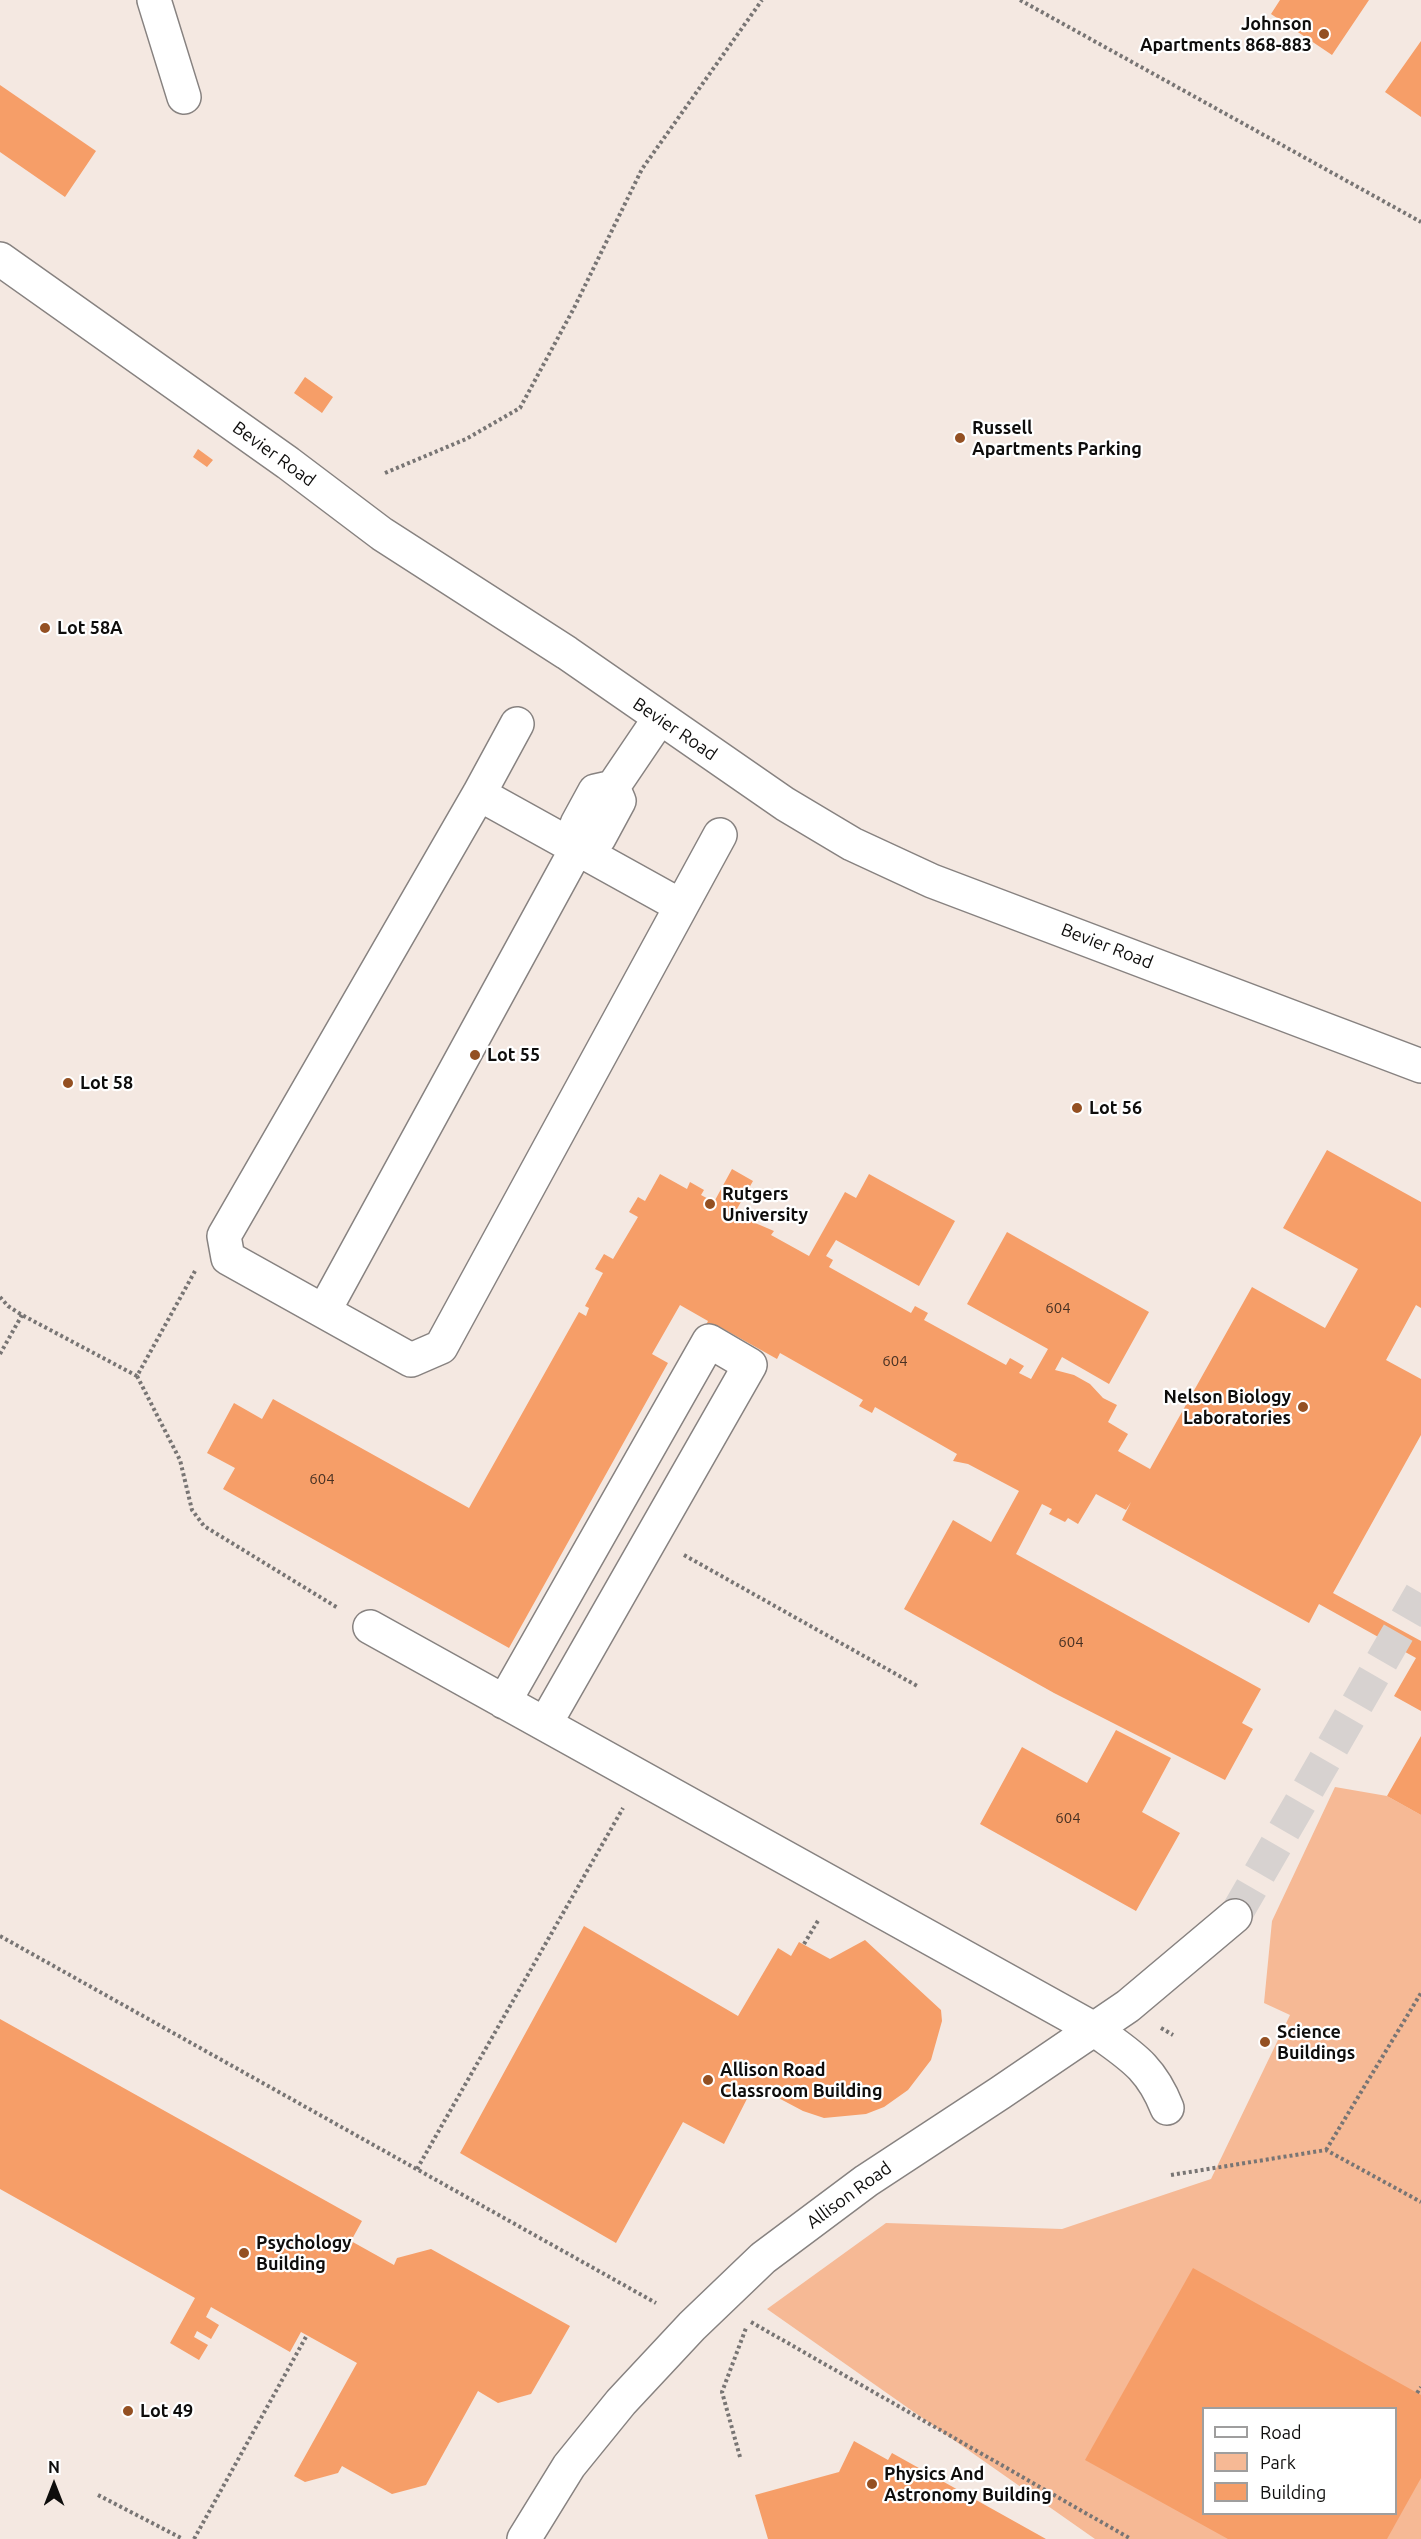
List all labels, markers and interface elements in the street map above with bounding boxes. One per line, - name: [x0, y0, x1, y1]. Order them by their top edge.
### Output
- place label: Johnson Apartments 868-883: [1140, 13, 1312, 56]
- marker: Johnson Apartments 868-883: [1317, 27, 1331, 41]
- street label: Bevier Road: [228, 417, 320, 491]
- place label: Russell Apartments Parking: [972, 417, 1142, 460]
- marker: Russell Apartments Parking: [953, 431, 967, 445]
- place label: Lot 58A: [57, 617, 123, 639]
- marker: Lot 58A: [38, 621, 52, 635]
- street label: Bevier Road: [629, 693, 721, 765]
- street label: Bevier Road: [1058, 919, 1156, 973]
- place label: Lot 55: [487, 1044, 540, 1066]
- marker: Lot 55: [468, 1048, 482, 1062]
- place label: Lot 58: [80, 1072, 133, 1094]
- marker: Lot 58: [61, 1076, 75, 1090]
- place label: Lot 56: [1089, 1097, 1142, 1119]
- marker: Lot 56: [1070, 1101, 1084, 1115]
- place label: Rutgers University: [722, 1183, 808, 1226]
- marker: Rutgers University: [703, 1197, 717, 1211]
- house number: 604: [1045, 1299, 1071, 1317]
- house number: 604: [882, 1352, 908, 1370]
- place label: Nelson Biology Laboratories: [1164, 1386, 1291, 1428]
- marker: Nelson Biology Laboratories: [1296, 1400, 1310, 1414]
- house number: 604: [309, 1470, 335, 1488]
- house number: 604: [1058, 1633, 1084, 1651]
- house number: 604: [1055, 1809, 1081, 1827]
- place label: Science Buildings: [1277, 2021, 1355, 2064]
- marker: Science Buildings: [1258, 2035, 1272, 2049]
- place label: Allison Road Classroom Building: [720, 2059, 882, 2102]
- marker: Allison Road Classroom Building: [701, 2073, 715, 2087]
- street label: Allison Road: [802, 2157, 896, 2233]
- place label: Psychology Building: [256, 2232, 352, 2274]
- marker: Psychology Building: [237, 2246, 251, 2260]
- place label: Lot 49: [140, 2400, 193, 2422]
- marker: Lot 49: [121, 2404, 135, 2418]
- legend: [1202, 2407, 1397, 2515]
- text: Road: [1260, 2422, 1302, 2442]
- text: Park: [1260, 2452, 1296, 2472]
- north arrow: [24, 2455, 84, 2515]
- text: N: [48, 2458, 60, 2476]
- place label: Physics And Astronomy Building: [884, 2463, 1052, 2506]
- marker: Physics And Astronomy Building: [865, 2477, 879, 2491]
- text: Building: [1260, 2482, 1326, 2502]

